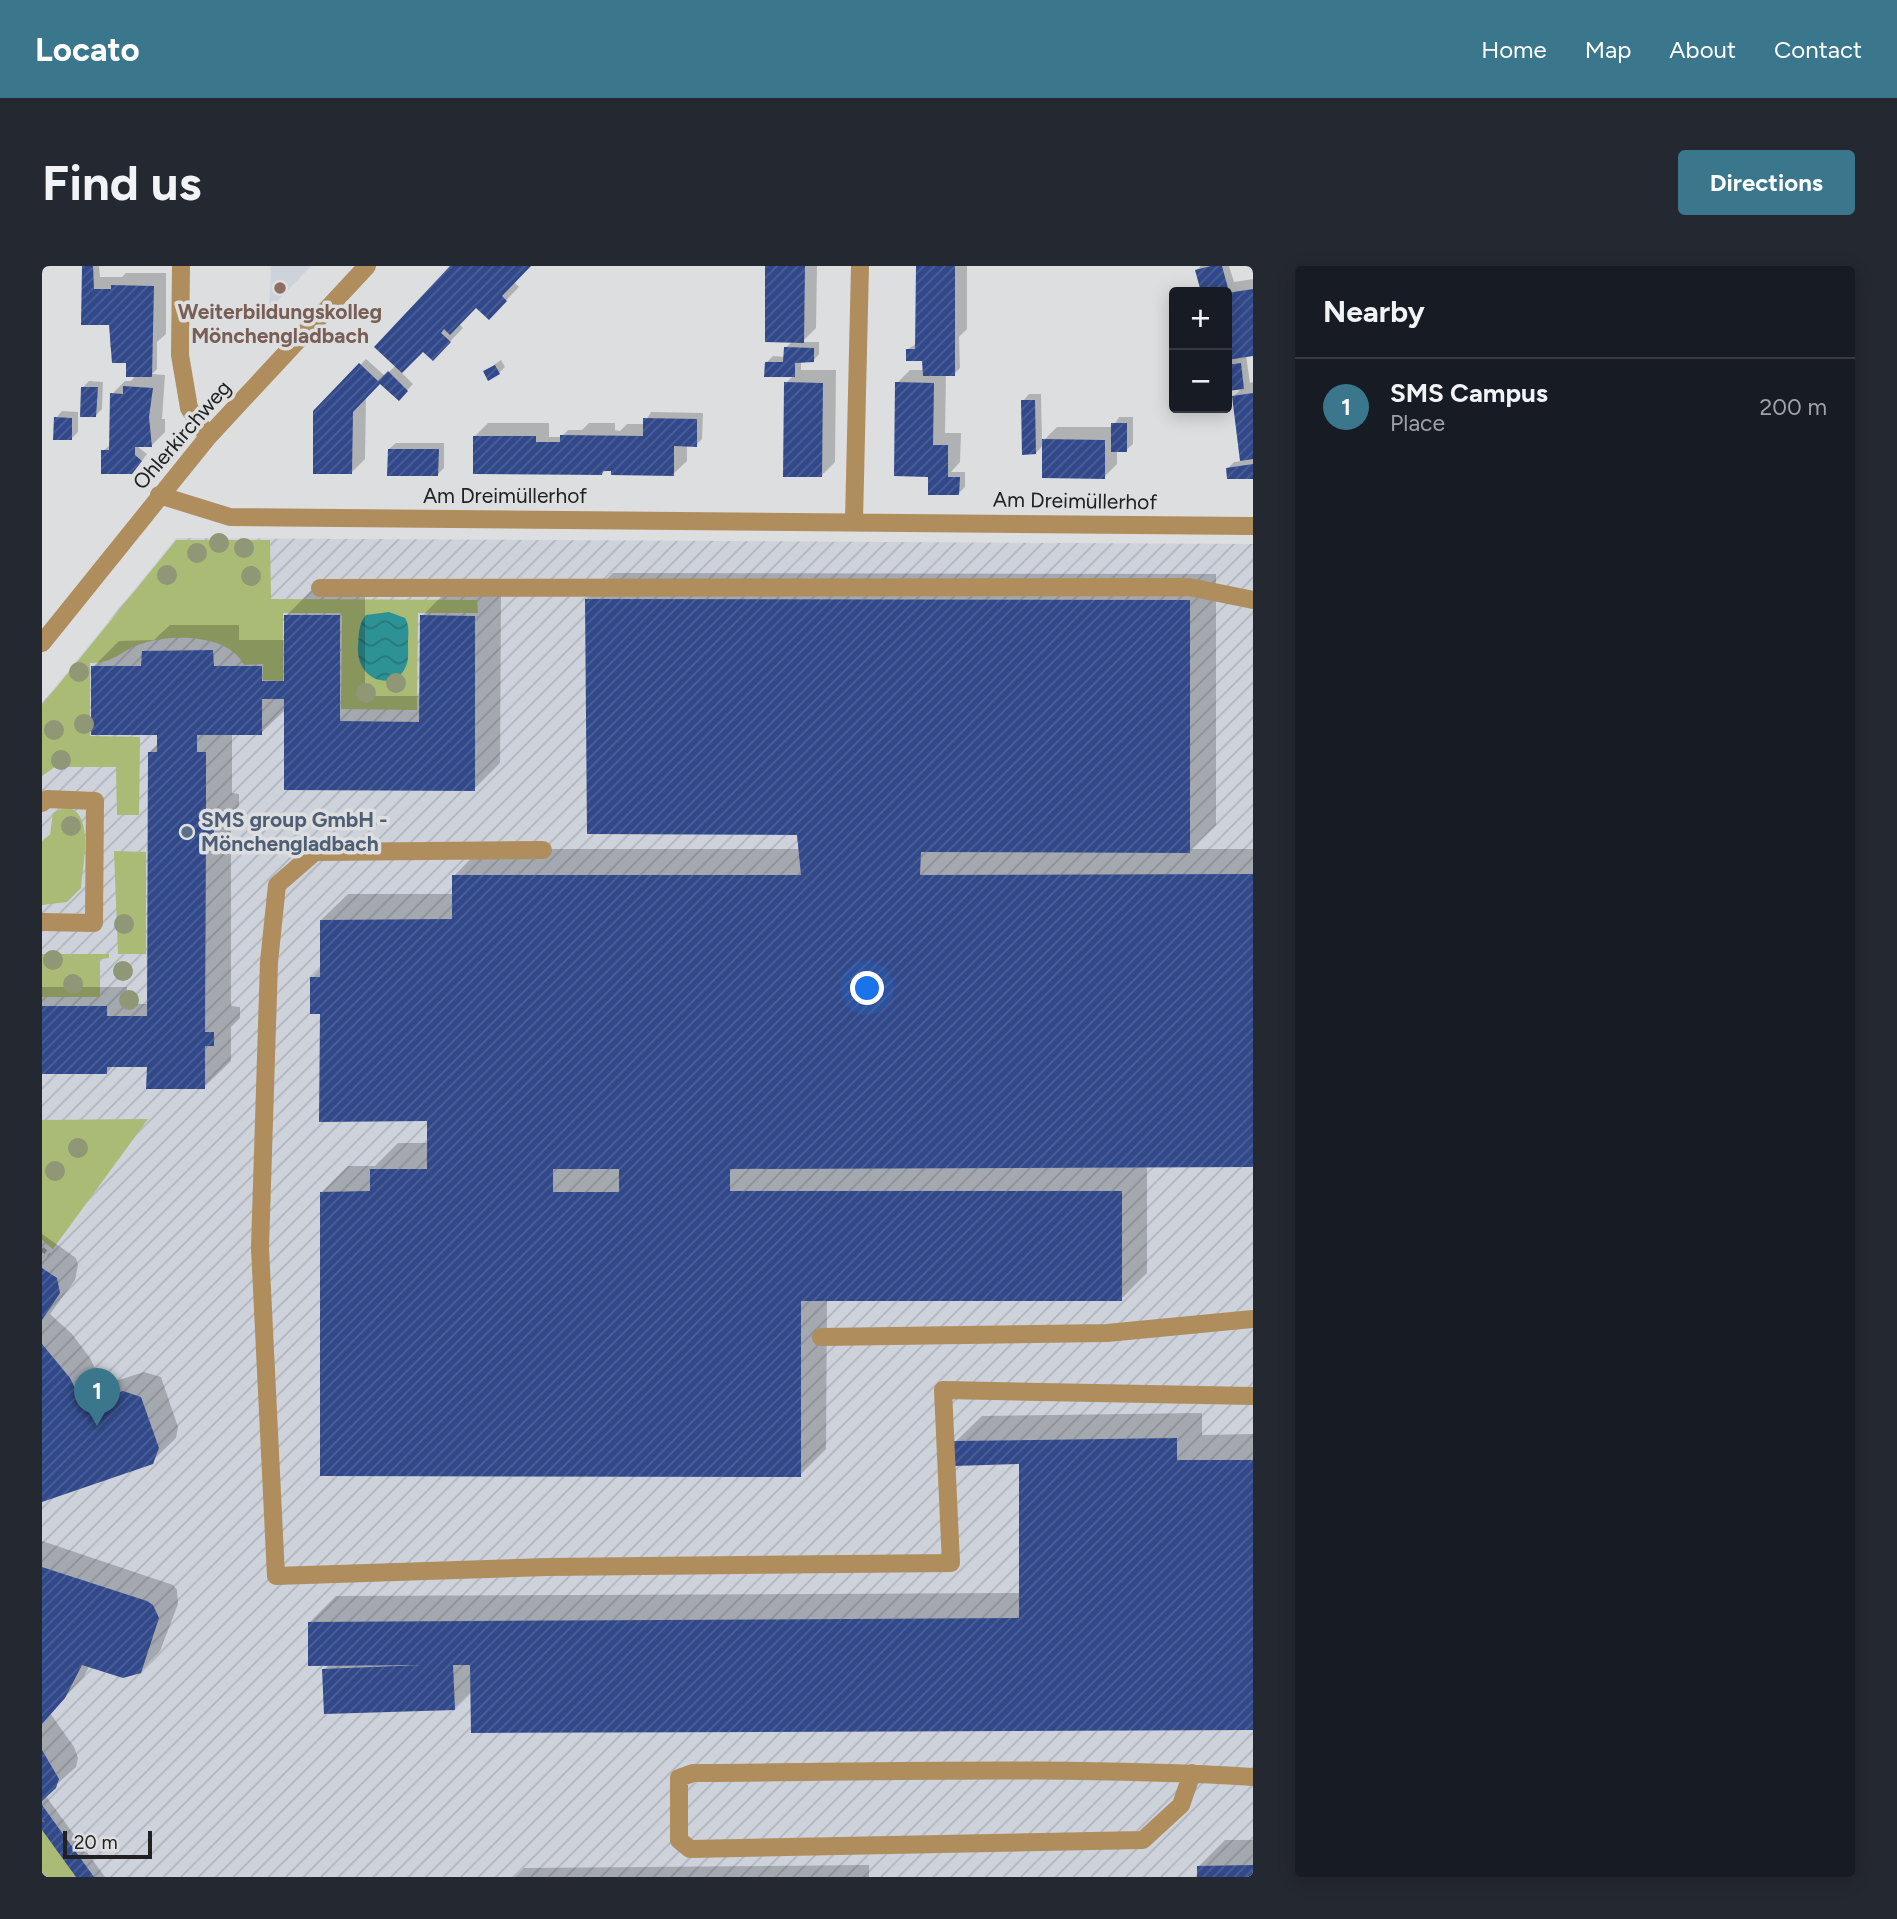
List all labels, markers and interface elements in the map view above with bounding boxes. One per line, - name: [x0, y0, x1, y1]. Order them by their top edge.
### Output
- text: Locato: [35, 30, 140, 69]
- text: Home: [1481, 35, 1547, 64]
- text: Map: [1585, 35, 1631, 64]
- text: About: [1669, 35, 1736, 64]
- text: Contact: [1774, 35, 1862, 64]
- button: Directions: [1678, 150, 1855, 215]
- text: Find us: [42, 153, 201, 212]
- marker: Weiterbildungskolleg Mönchengladbach: [272, 280, 288, 296]
- map controls: [1169, 287, 1232, 413]
- button: +: [1169, 287, 1232, 350]
- text: Nearby: [1323, 293, 1425, 330]
- place label: Weiterbildungskolleg Mönchengladbach: [178, 299, 382, 348]
- button: −: [1169, 350, 1232, 413]
- street label: Ohlerkirchweg: [127, 375, 236, 494]
- text: SMS Campus: [1390, 377, 1548, 409]
- text: 1: [1341, 393, 1351, 421]
- text: 200 m: [1759, 393, 1827, 421]
- text: Place: [1390, 409, 1445, 437]
- street label: Am Dreimüllerhof: [423, 483, 587, 508]
- street label: Am Dreimüllerhof: [993, 487, 1158, 514]
- place label: SMS group GmbH - Mönchengladbach: [201, 807, 388, 856]
- marker: SMS group GmbH - Mönchengladbach: [179, 824, 195, 840]
- your location: [850, 971, 884, 1005]
- pin: 1: [74, 1368, 120, 1426]
- scale bar: [63, 1828, 152, 1860]
- text: 20 m: [74, 1831, 118, 1854]

